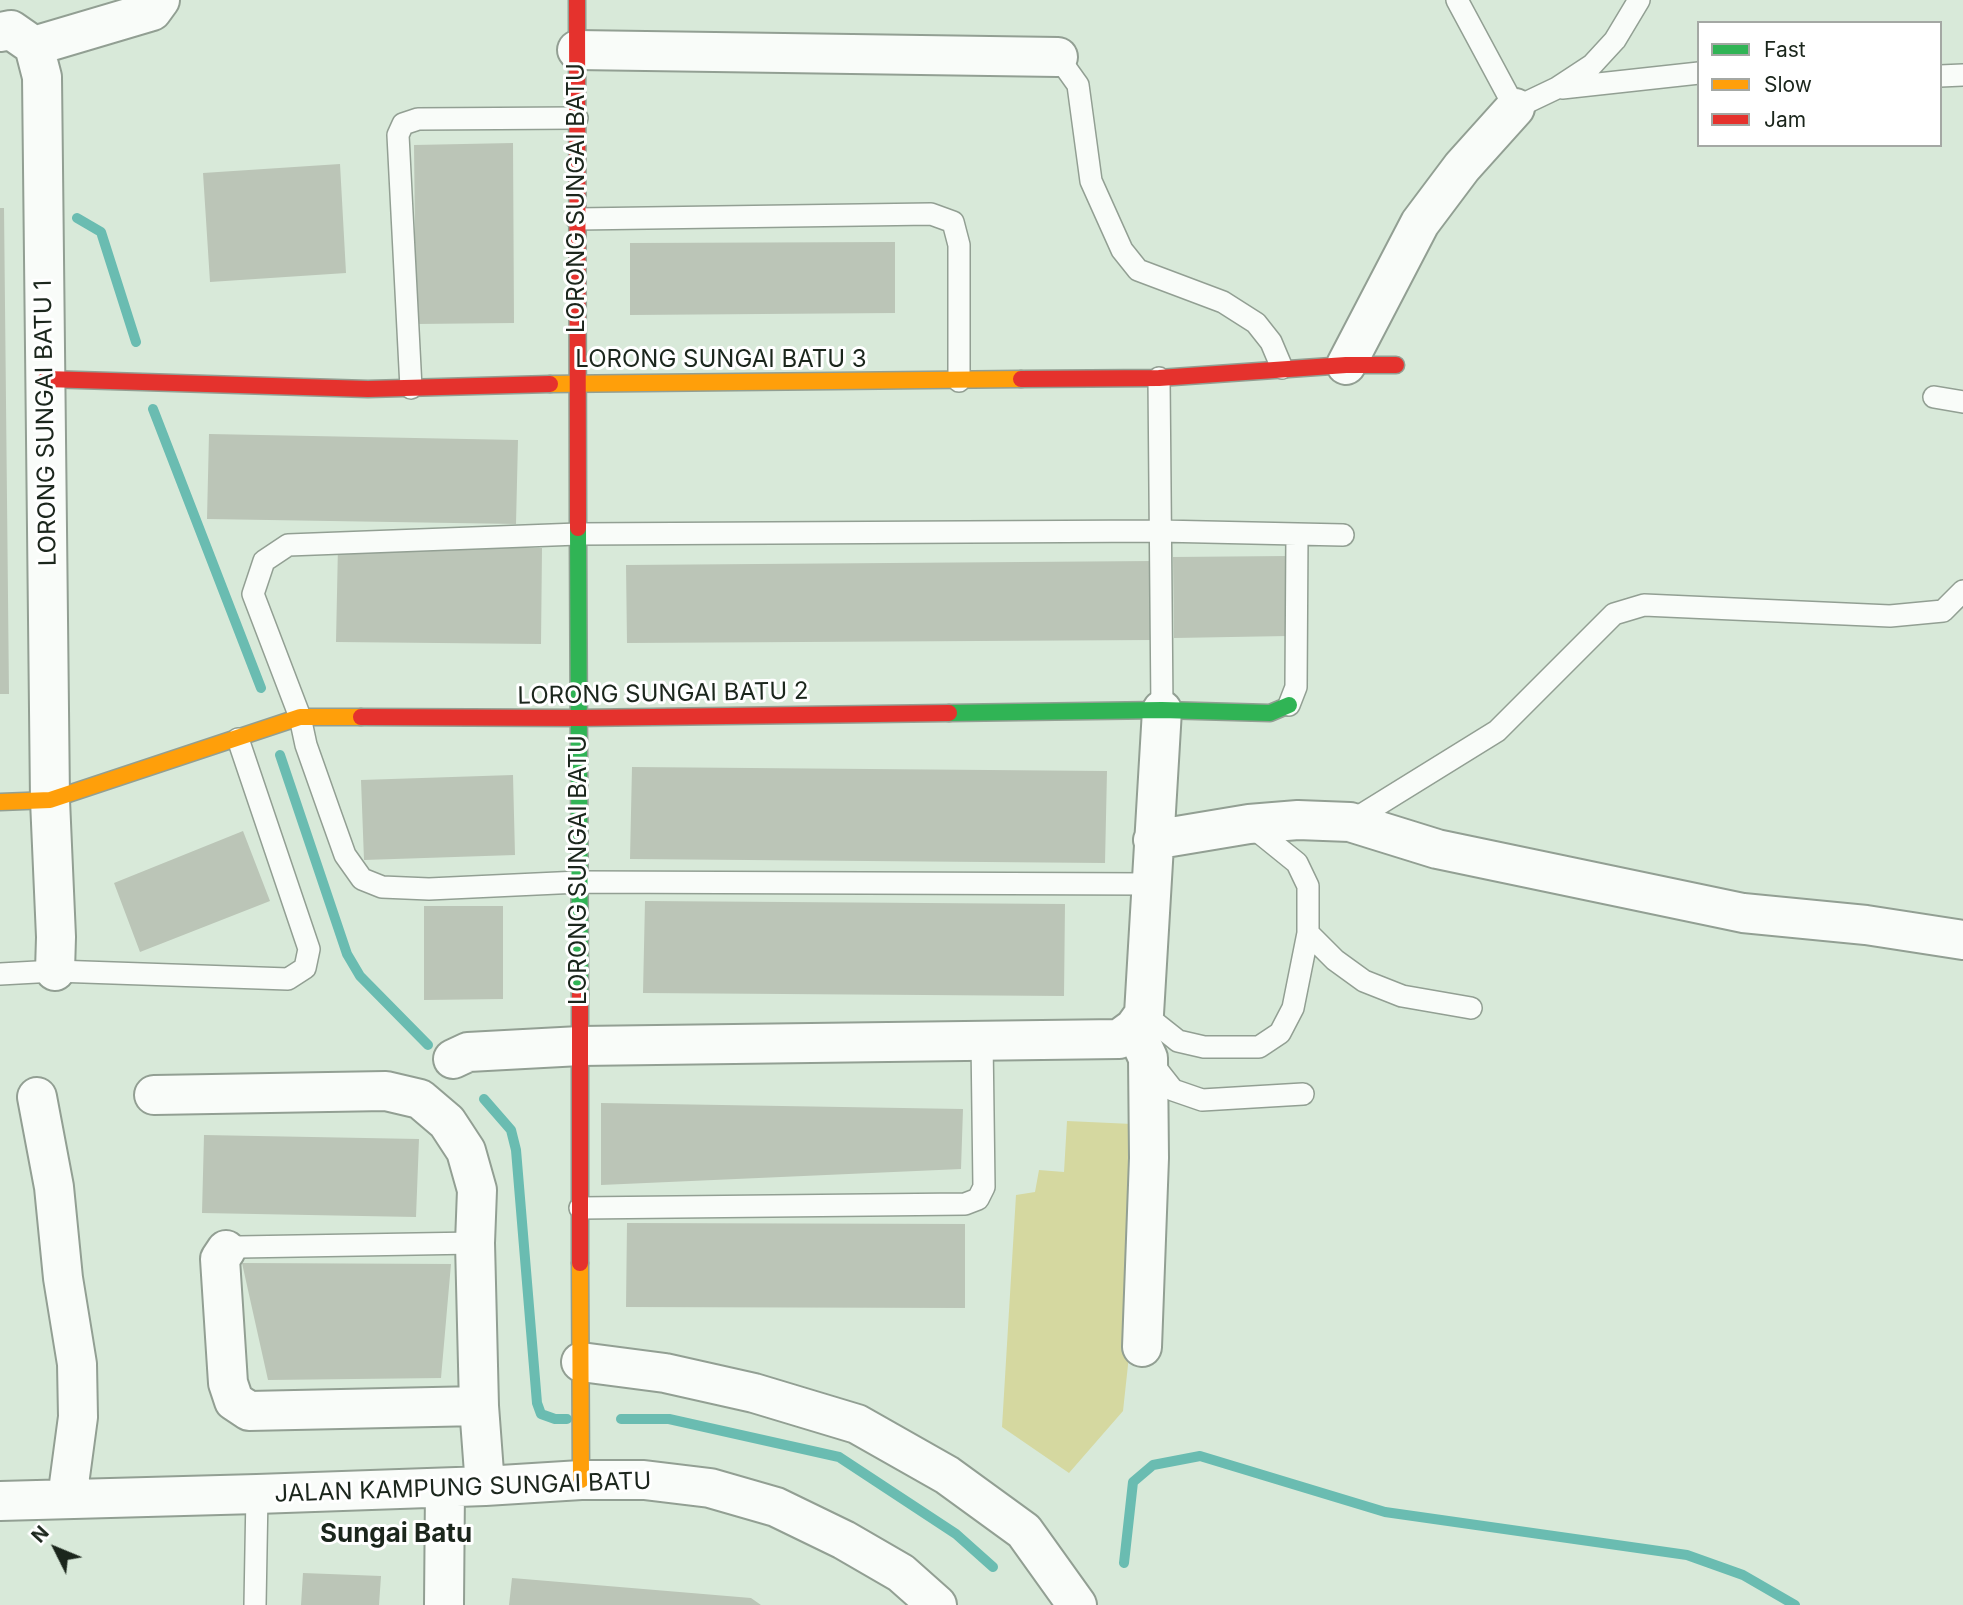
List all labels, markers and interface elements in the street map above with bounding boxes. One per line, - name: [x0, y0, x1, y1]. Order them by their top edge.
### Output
- legend: [1697, 21, 1942, 147]
- text: Fast: [1764, 37, 1806, 62]
- street label: LORONG SUNGAI BATU: [563, 63, 591, 333]
- text: Slow: [1764, 72, 1812, 97]
- text: Jam: [1764, 107, 1806, 132]
- street label: LORONG SUNGAI BATU 1: [29, 280, 63, 566]
- street label: LORONG SUNGAI BATU 3: [575, 346, 867, 374]
- street label: LORONG SUNGAI BATU 2: [517, 677, 809, 711]
- street label: LORONG SUNGAI BATU: [565, 735, 593, 1005]
- street label: JALAN KAMPUNG SUNGAI BATU: [274, 1467, 652, 1509]
- north arrow: [21, 1514, 91, 1584]
- district label: Sungai Batu: [320, 1518, 472, 1550]
- text: N: [27, 1521, 54, 1547]

